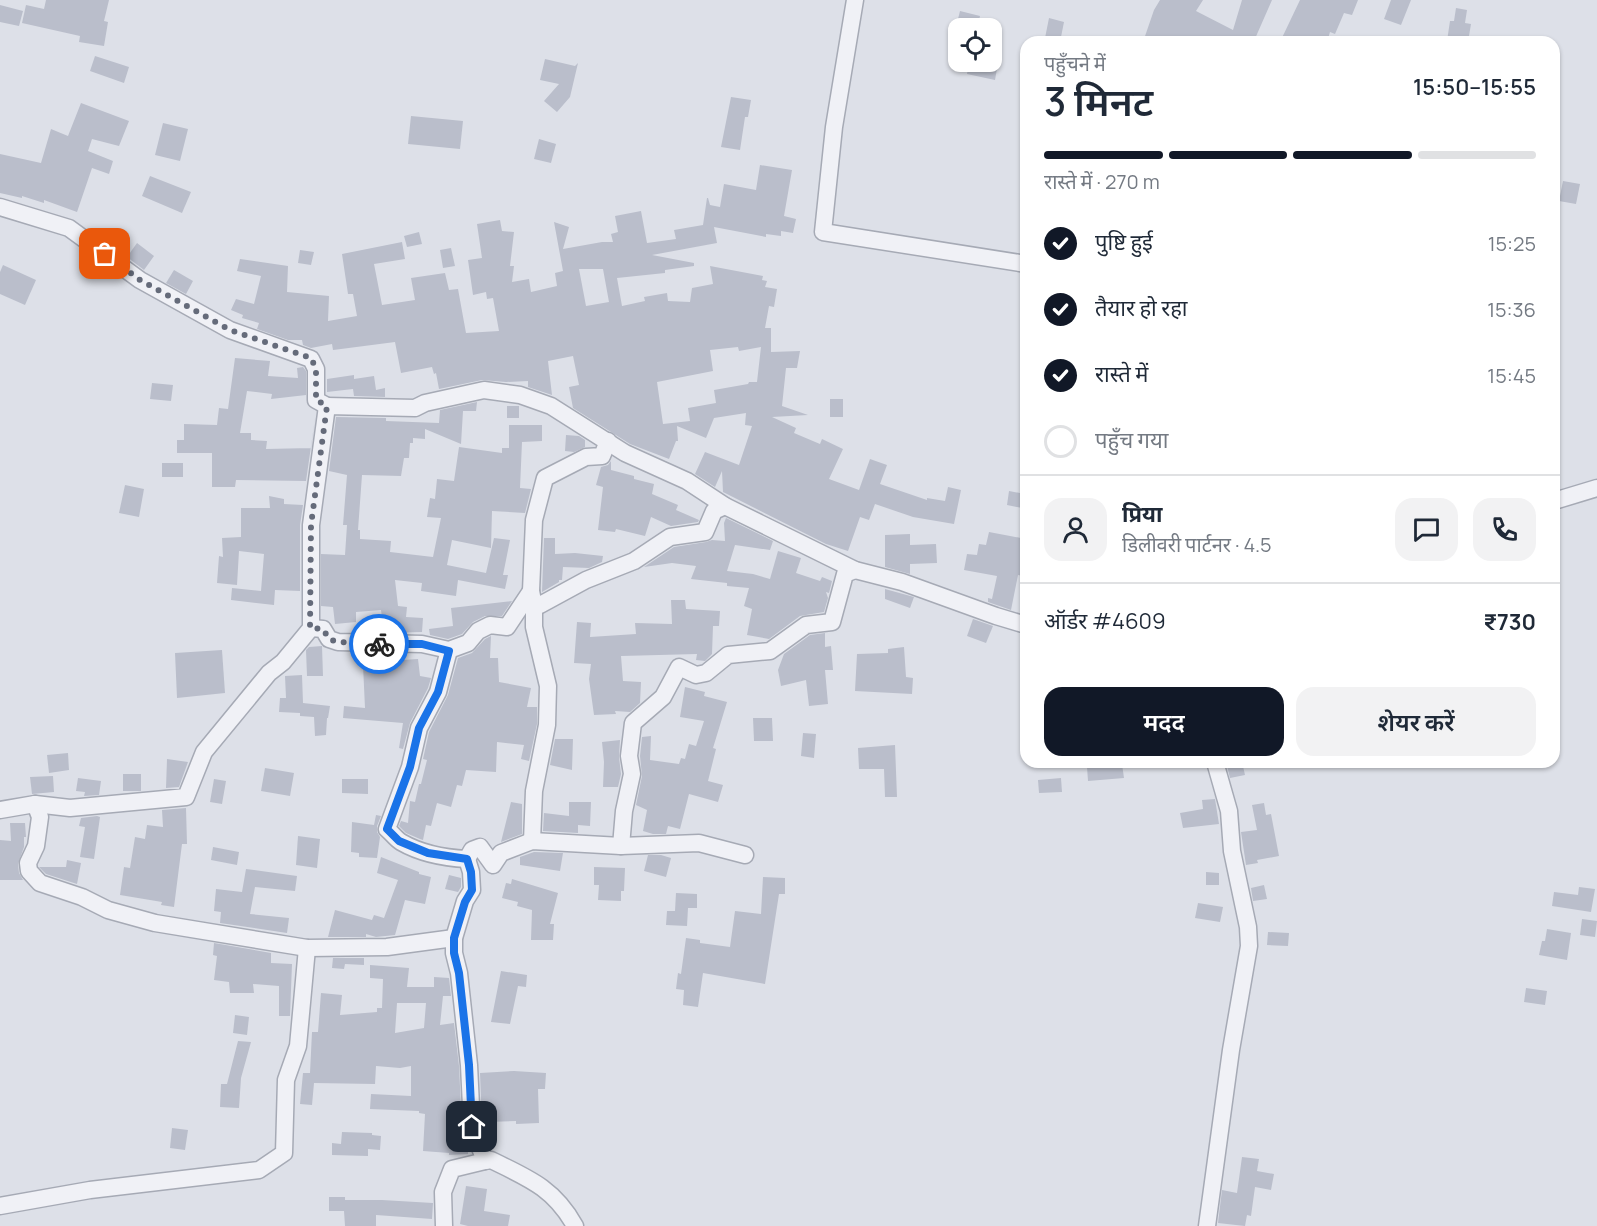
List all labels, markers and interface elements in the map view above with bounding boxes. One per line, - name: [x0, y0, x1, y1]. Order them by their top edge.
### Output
- map controls: [948, 18, 1002, 72]
- button: locate: [948, 18, 1002, 72]
- text: पहुँचने में: [1044, 50, 1106, 77]
- text: 15:50–15:55: [1413, 72, 1536, 102]
- text: 3 मिनट: [1044, 74, 1153, 128]
- text: रास्ते में · 270 m: [1044, 168, 1160, 195]
- icon: check: [1044, 227, 1077, 260]
- text: पुष्टि हुई: [1095, 227, 1153, 257]
- pin: [79, 228, 130, 279]
- text: 15:25: [1488, 230, 1536, 257]
- icon: bag: [88, 237, 121, 270]
- icon: check: [1044, 293, 1077, 326]
- text: तैयार हो रहा: [1095, 293, 1188, 323]
- text: 15:36: [1487, 296, 1536, 323]
- icon: check: [1044, 359, 1077, 392]
- text: रास्ते में: [1095, 359, 1148, 389]
- text: 15:45: [1487, 362, 1536, 389]
- text: पहुँच गया: [1095, 425, 1168, 455]
- button: person: [1044, 498, 1107, 561]
- button: chat: [1395, 498, 1458, 561]
- button: phone: [1473, 498, 1536, 561]
- text: प्रिया: [1122, 499, 1162, 529]
- text: डिलीवरी पार्टनर · 4.5: [1122, 531, 1272, 558]
- text: ऑर्डर #4609: [1044, 606, 1166, 636]
- text: ₹730: [1483, 607, 1536, 637]
- courier: [349, 614, 409, 674]
- icon: bike: [363, 628, 396, 661]
- button: मदद: [1044, 687, 1284, 756]
- button: शेयर करें: [1296, 687, 1536, 756]
- pin: [446, 1101, 497, 1152]
- icon: home: [455, 1110, 488, 1143]

